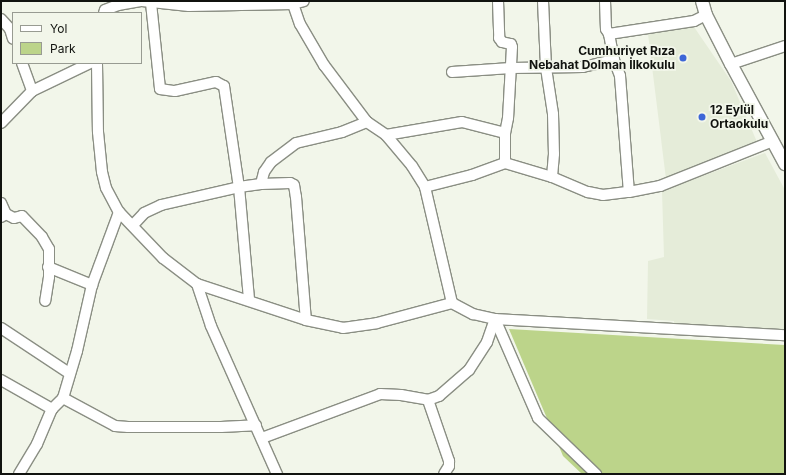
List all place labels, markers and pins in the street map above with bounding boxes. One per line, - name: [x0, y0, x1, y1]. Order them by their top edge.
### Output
- place label: Cumhuriyet Rıza Nebahat Dolman İlkokulu: [529, 44, 675, 72]
- marker: Cumhuriyet Rıza Nebahat Dolman İlkokulu: [678, 53, 688, 63]
- place label: 12 Eylül Ortaokulu: [710, 103, 768, 131]
- marker: 12 Eylül Ortaokulu: [697, 112, 707, 122]

